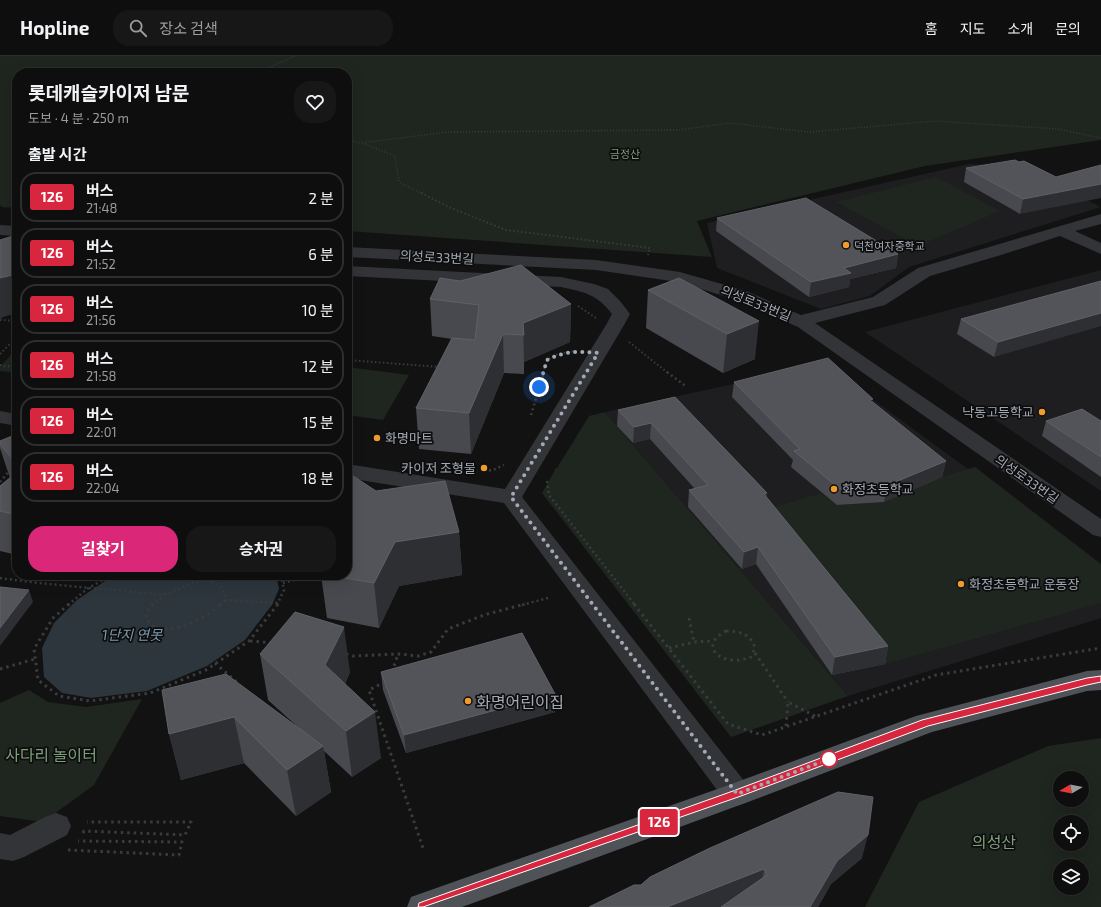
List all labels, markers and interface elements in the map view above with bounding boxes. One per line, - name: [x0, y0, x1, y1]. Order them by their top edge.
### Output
- search box: [113, 10, 393, 46]
- text: Hopline: [20, 16, 89, 39]
- icon: search: [127, 17, 149, 39]
- text: 장소 검색: [159, 19, 218, 37]
- text: 홈: [925, 20, 938, 37]
- text: 지도: [960, 20, 985, 37]
- text: 소개: [1007, 20, 1033, 37]
- text: 문의: [1055, 20, 1081, 37]
- text: 롯데캐슬카이저 남문: [28, 81, 189, 104]
- button: heart: [294, 81, 336, 123]
- text: 도보 · 4 분 · 250 m: [28, 110, 129, 126]
- text: 출발 시간: [28, 145, 86, 163]
- park label: 금정산: [610, 147, 640, 160]
- text: 버스: [86, 181, 114, 199]
- text: 126: [41, 188, 63, 205]
- text: 2 분: [308, 189, 334, 207]
- text: 21:48: [86, 200, 117, 216]
- text: 버스: [86, 237, 114, 255]
- place label: 덕천여자중학교: [854, 239, 925, 252]
- marker: 덕천여자중학교: [841, 240, 851, 250]
- text: 126: [41, 244, 63, 261]
- text: 6 분: [308, 245, 334, 263]
- street label: 의성로33번길: [399, 247, 475, 267]
- text: 21:52: [86, 256, 116, 272]
- street label: 의성로33번길: [719, 282, 793, 324]
- text: 버스: [86, 293, 114, 311]
- text: 126: [41, 300, 63, 317]
- text: 10 분: [302, 301, 334, 319]
- text: 21:56: [86, 312, 116, 328]
- text: 버스: [86, 349, 114, 367]
- text: 126: [41, 356, 63, 373]
- text: 12 분: [302, 357, 334, 375]
- text: 21:58: [86, 368, 116, 384]
- your location: [529, 377, 549, 397]
- place label: 낙동고등학교: [962, 404, 1034, 420]
- text: 버스: [86, 405, 114, 423]
- marker: 낙동고등학교: [1037, 407, 1047, 417]
- text: 126: [41, 412, 63, 429]
- text: 15 분: [303, 413, 334, 431]
- text: 22:01: [86, 424, 117, 440]
- place label: 화명마트: [385, 430, 433, 446]
- marker: 화명마트: [372, 433, 382, 443]
- street label: 의성로33번길: [992, 451, 1062, 507]
- place label: 카이저 조형물: [401, 460, 476, 476]
- text: 버스: [86, 461, 114, 479]
- marker: 카이저 조형물: [479, 463, 489, 473]
- text: 126: [41, 468, 63, 485]
- text: 18 분: [302, 469, 334, 487]
- text: 22:04: [86, 480, 120, 496]
- place label: 화정초등학교: [842, 481, 914, 497]
- marker: 화정초등학교: [829, 484, 839, 494]
- button: 길찾기: [28, 526, 178, 572]
- button: 승차권: [186, 526, 336, 572]
- place label: 화정초등학교 운동장: [969, 576, 1080, 592]
- marker: 화정초등학교 운동장: [956, 579, 966, 589]
- water label: 1단지 연못: [102, 626, 163, 643]
- place label: 화명어린이집: [476, 692, 564, 711]
- marker: 화명어린이집: [463, 696, 473, 706]
- park label: 사다리 놀이터: [5, 745, 97, 764]
- unlabelled marker: [820, 750, 838, 768]
- north arrow: [1053, 771, 1089, 807]
- map controls: [1053, 771, 1089, 895]
- line badge: 126: [636, 809, 682, 835]
- text: 126: [648, 813, 670, 830]
- button: locate: [1053, 815, 1089, 851]
- park label: 의성산: [972, 832, 1016, 851]
- button: layers: [1053, 859, 1089, 895]

